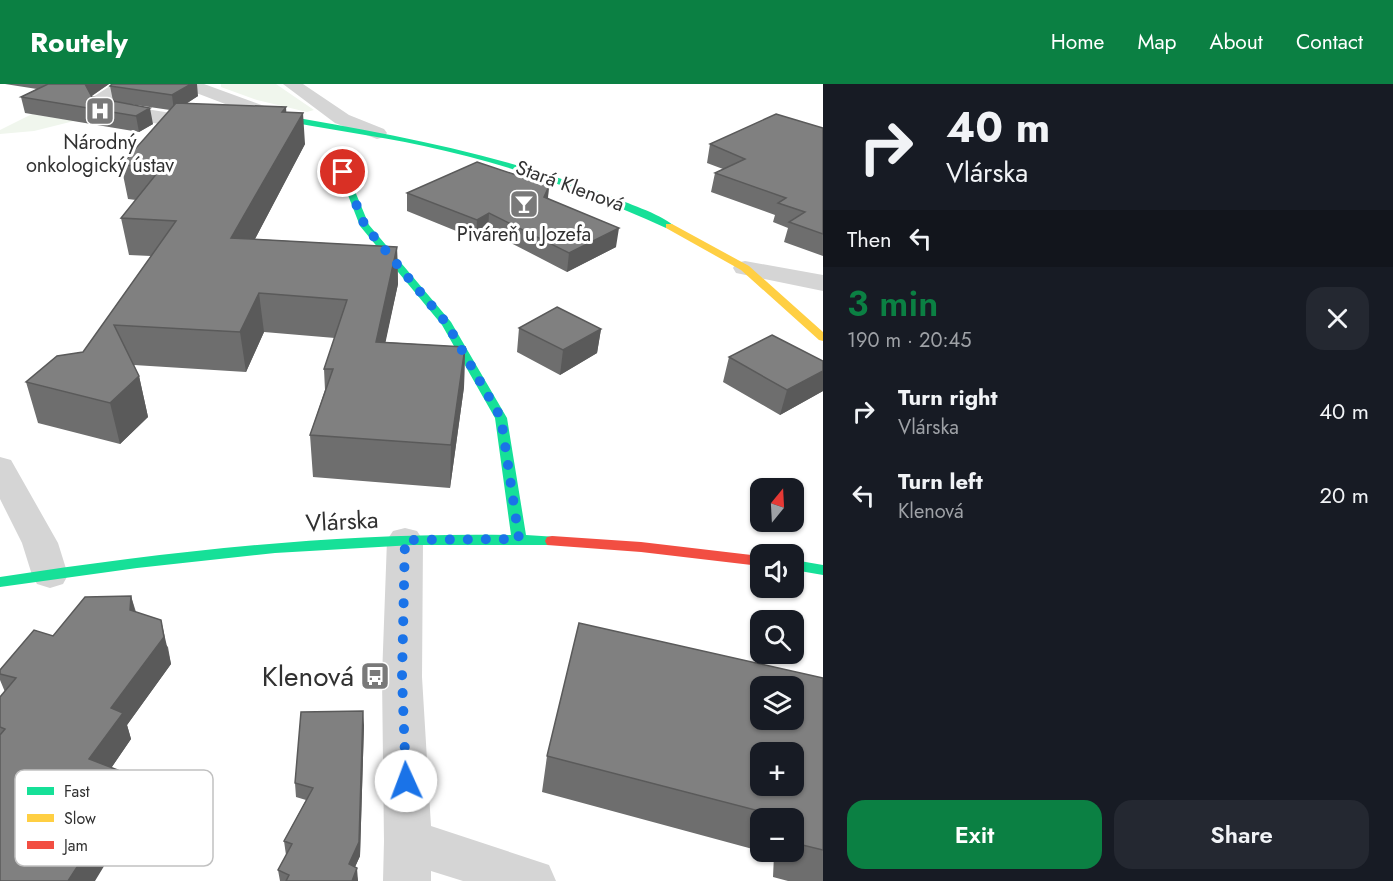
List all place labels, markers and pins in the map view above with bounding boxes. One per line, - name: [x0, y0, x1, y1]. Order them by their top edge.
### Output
- hospital icon: Národný onkologický ústav: [84, 95, 116, 127]
- place label: Národný onkologický ústav: [26, 128, 174, 180]
- pin: [317, 146, 368, 197]
- bar icon: Piváreň u Jozefa: [508, 188, 540, 220]
- place label: Piváreň u Jozefa: [457, 220, 591, 249]
- place label: Klenová: [262, 656, 354, 697]
- bus stop icon: Klenová: [359, 660, 391, 692]

